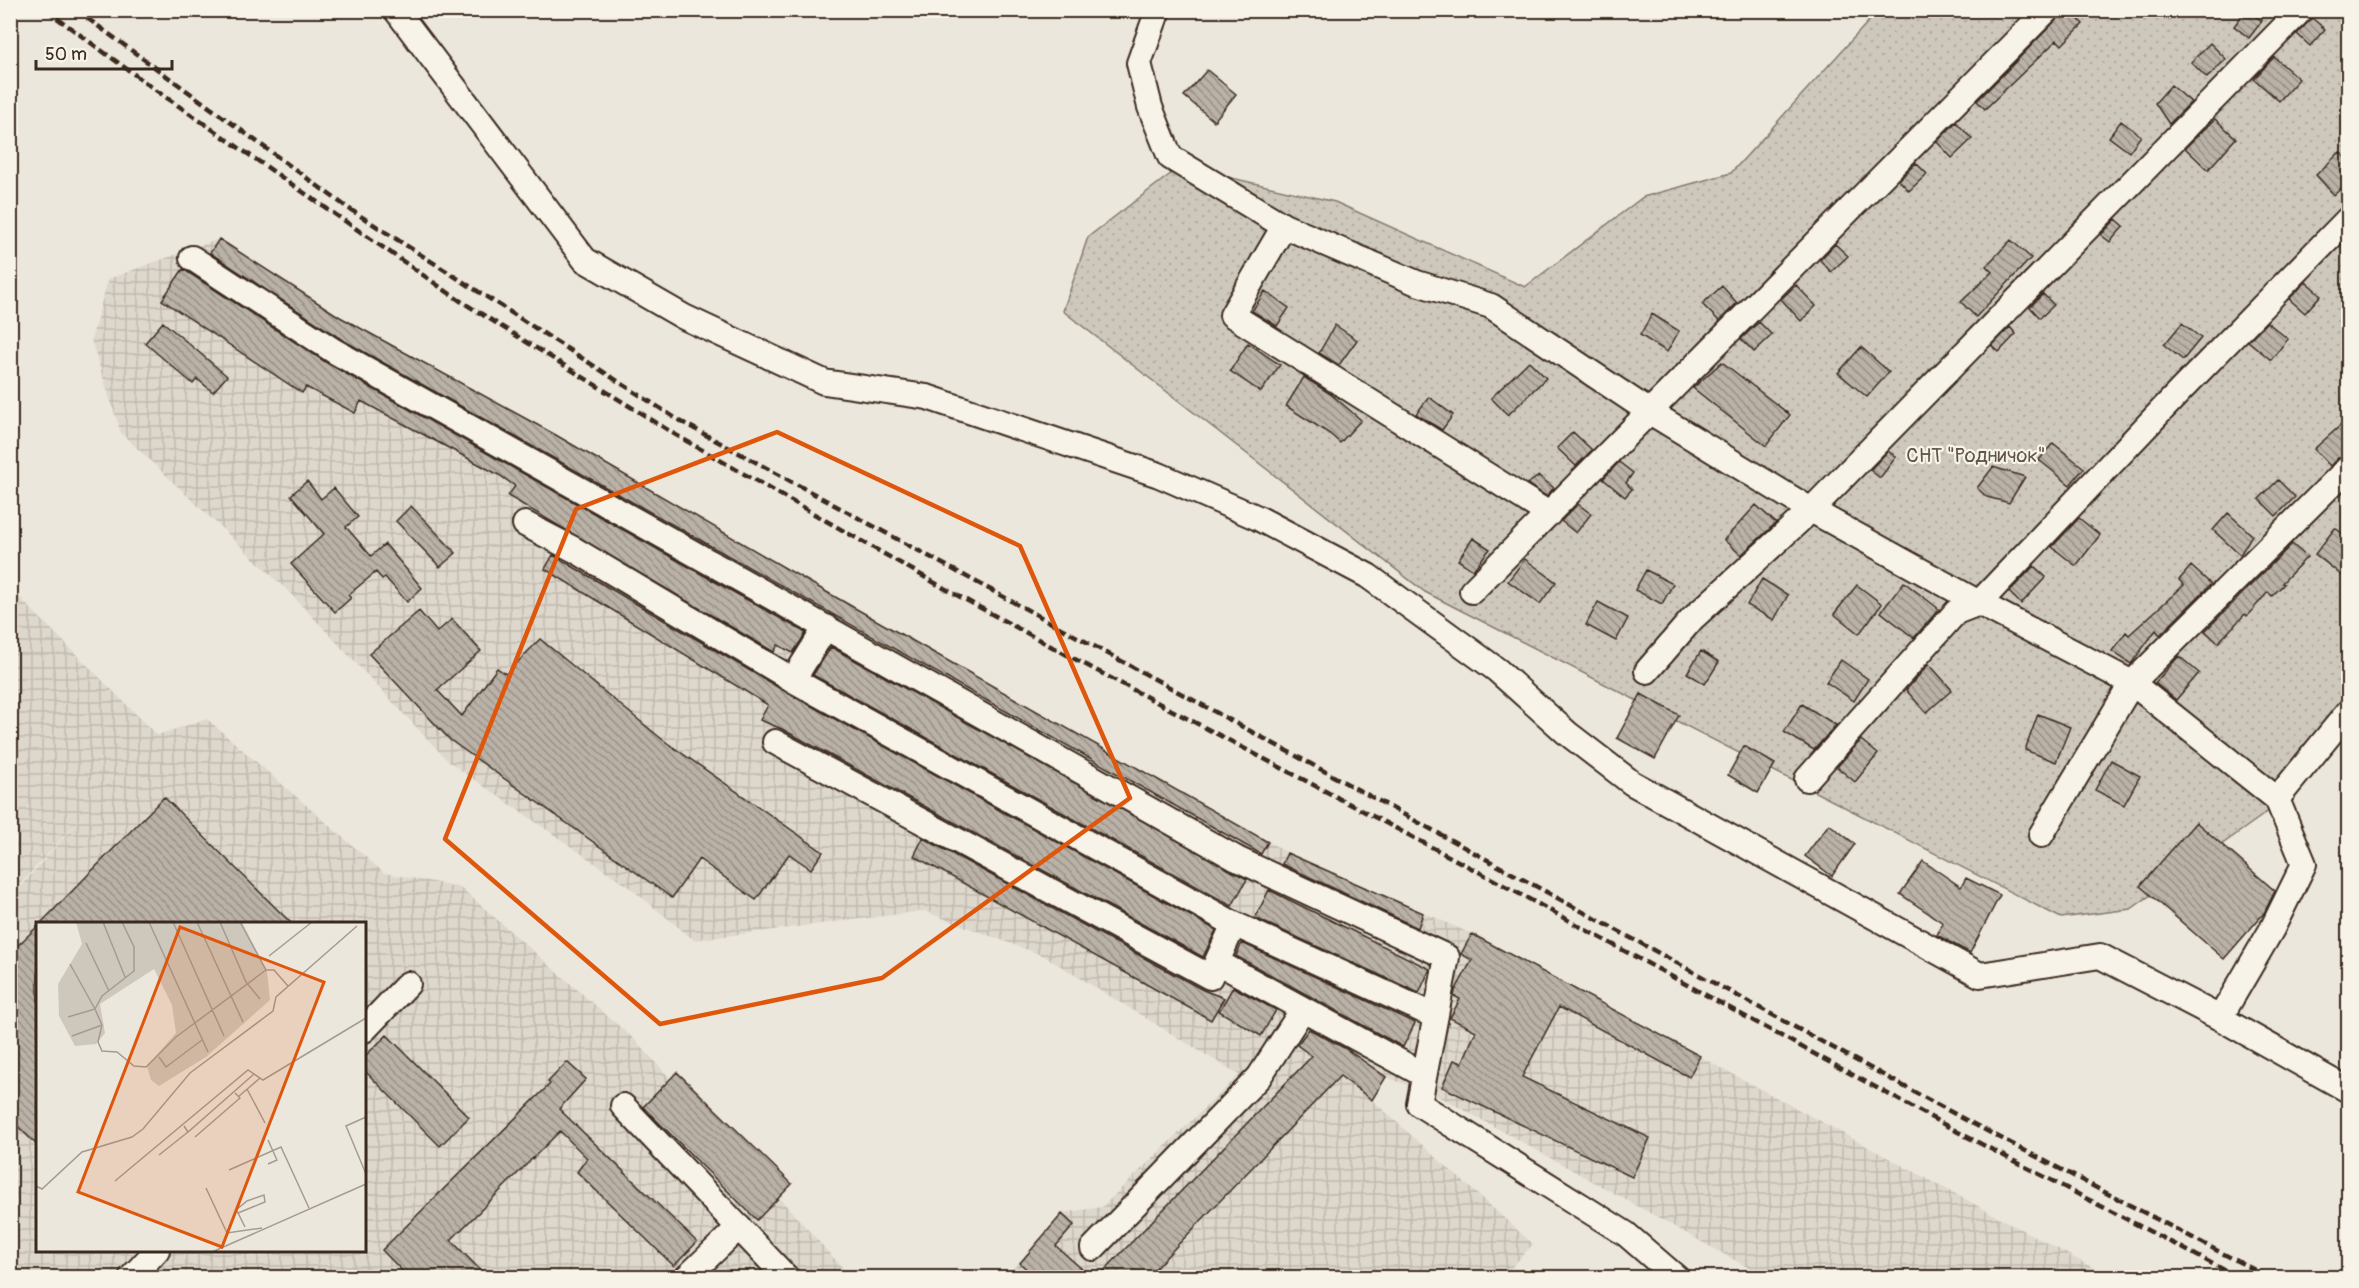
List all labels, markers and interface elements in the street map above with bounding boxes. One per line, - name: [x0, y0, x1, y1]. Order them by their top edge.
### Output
- scale bar: [36, 33, 172, 71]
- text: 50 m: [45, 43, 87, 66]
- park label: СНТ "Родничок": [1906, 443, 2046, 468]
- inset map: [36, 922, 366, 1252]

